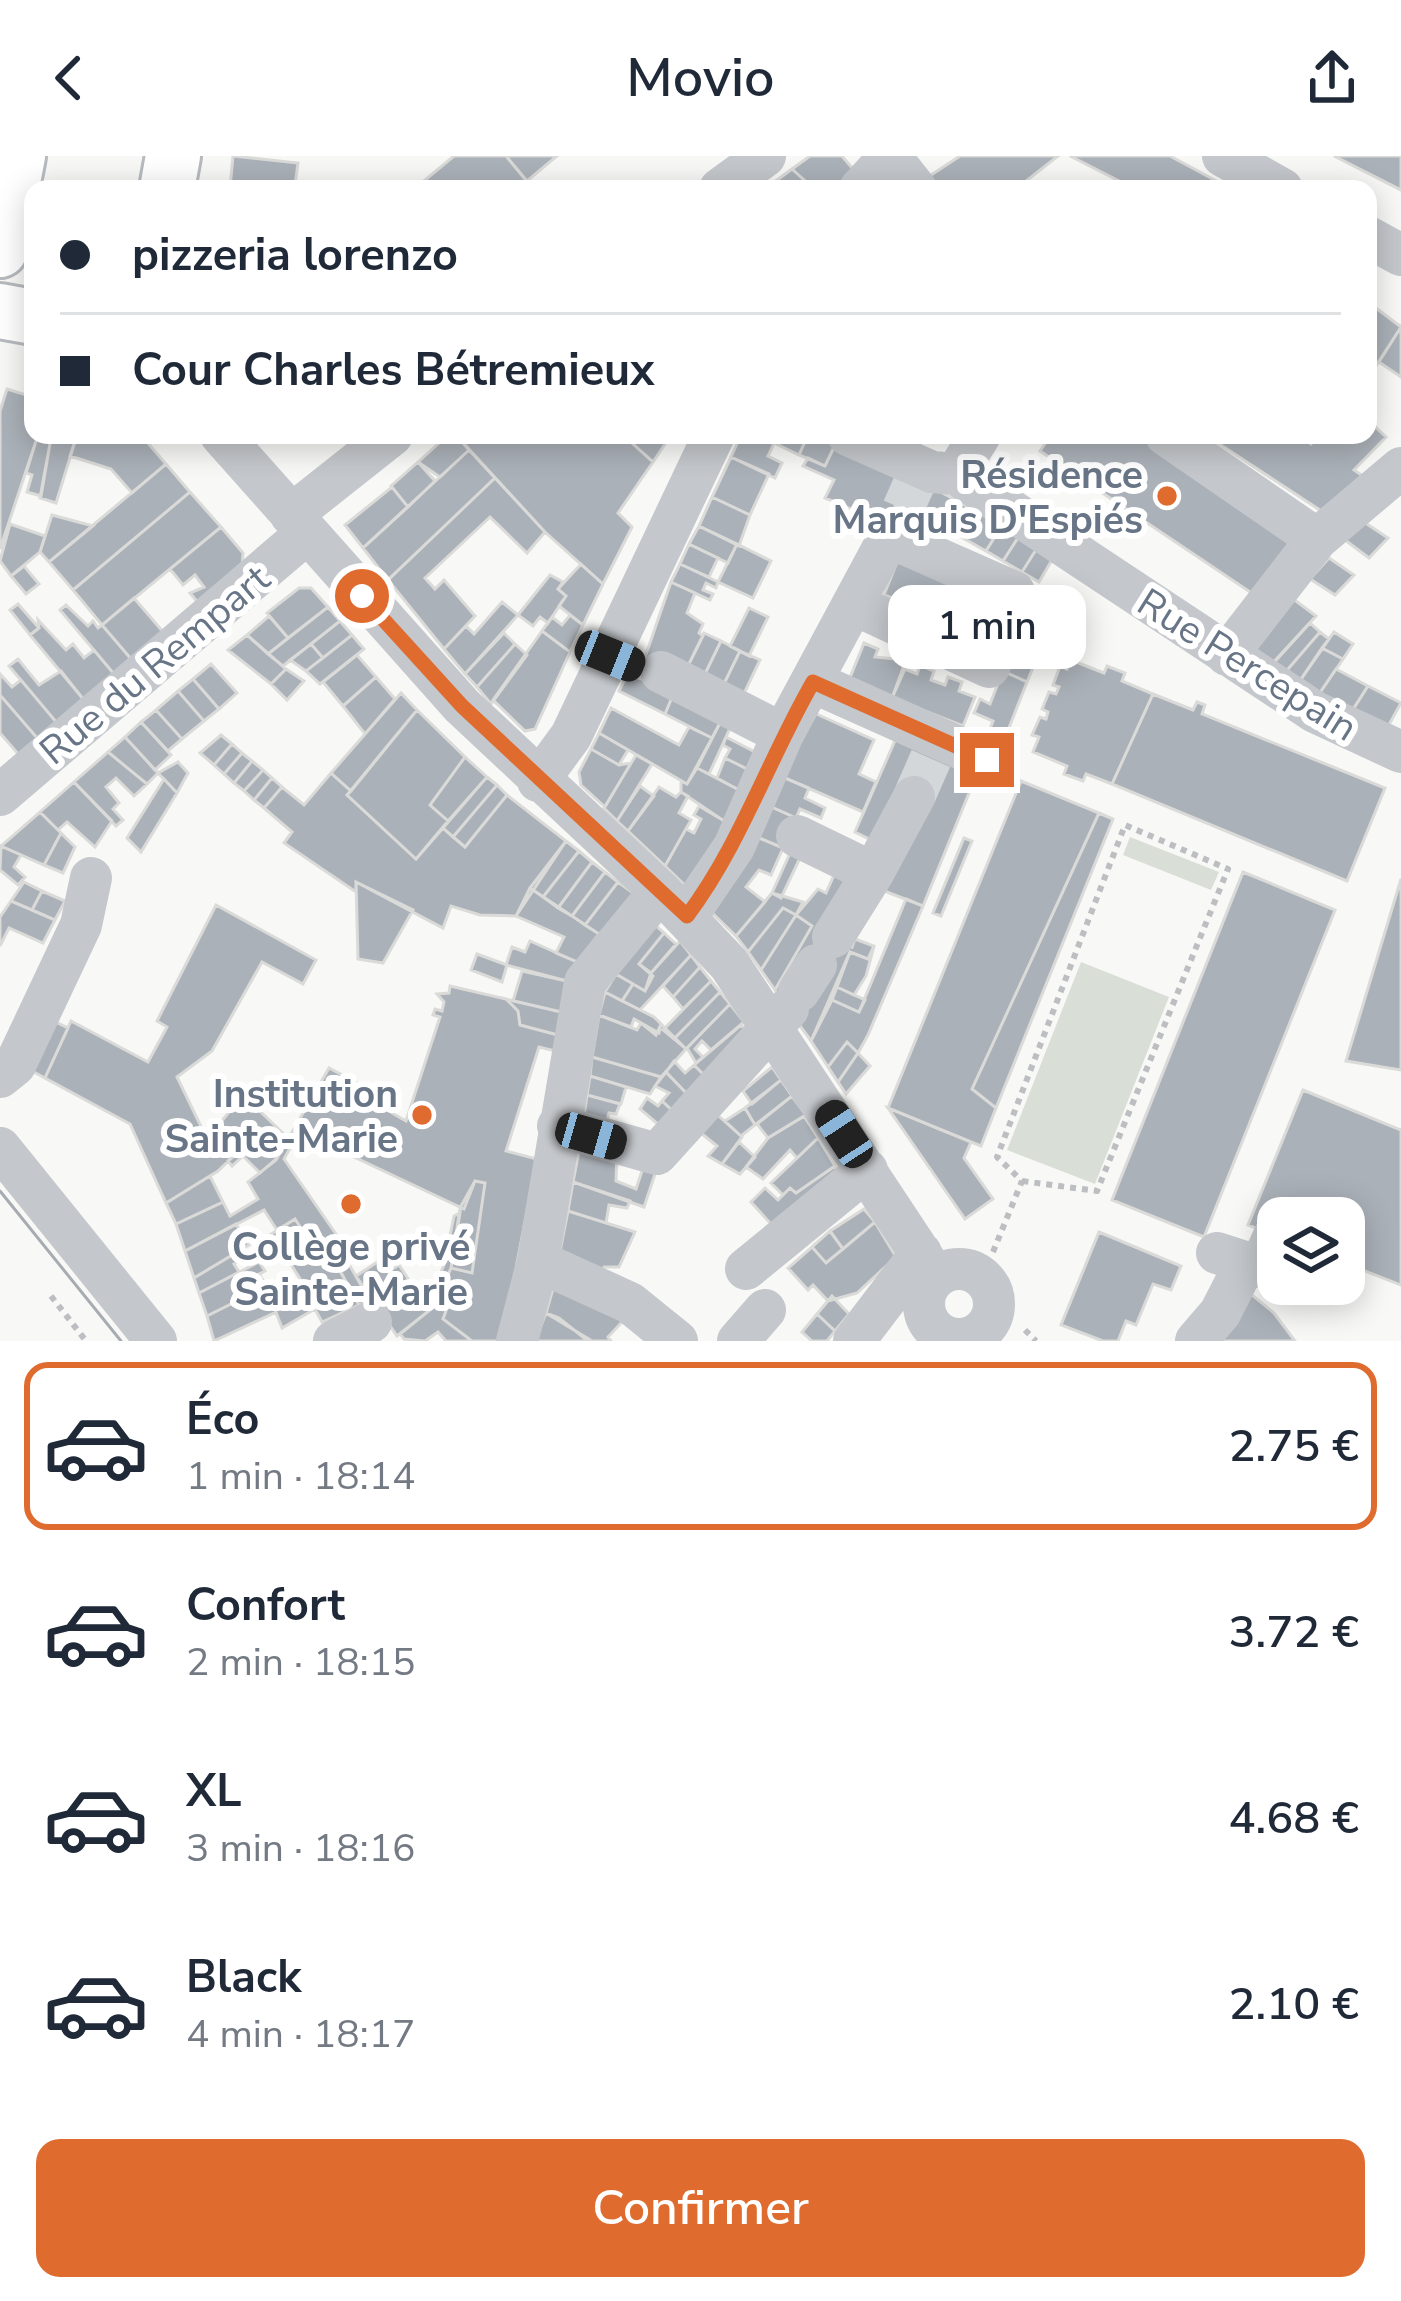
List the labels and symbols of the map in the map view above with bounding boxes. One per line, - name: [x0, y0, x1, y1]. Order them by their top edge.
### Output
- place label: Résidence Marquis D'Espiés: [833, 449, 1143, 547]
- marker: Résidence Marquis D'Espiés: [1154, 483, 1180, 509]
- street label: Rue du Rempart: [29, 553, 282, 777]
- route start: [335, 569, 389, 623]
- street label: Rue Percepain: [1127, 577, 1367, 754]
- callout: 1 min: [888, 586, 1086, 670]
- car: [570, 626, 650, 686]
- route end: [960, 733, 1014, 787]
- place label: Institution Sainte-Marie: [164, 1068, 398, 1166]
- car: [809, 1094, 879, 1174]
- marker: Institution Sainte-Marie: [409, 1102, 435, 1128]
- car: [551, 1109, 631, 1163]
- marker: Collège privé Sainte-Marie: [338, 1191, 364, 1217]
- place label: Collège privé Sainte-Marie: [232, 1221, 470, 1319]

